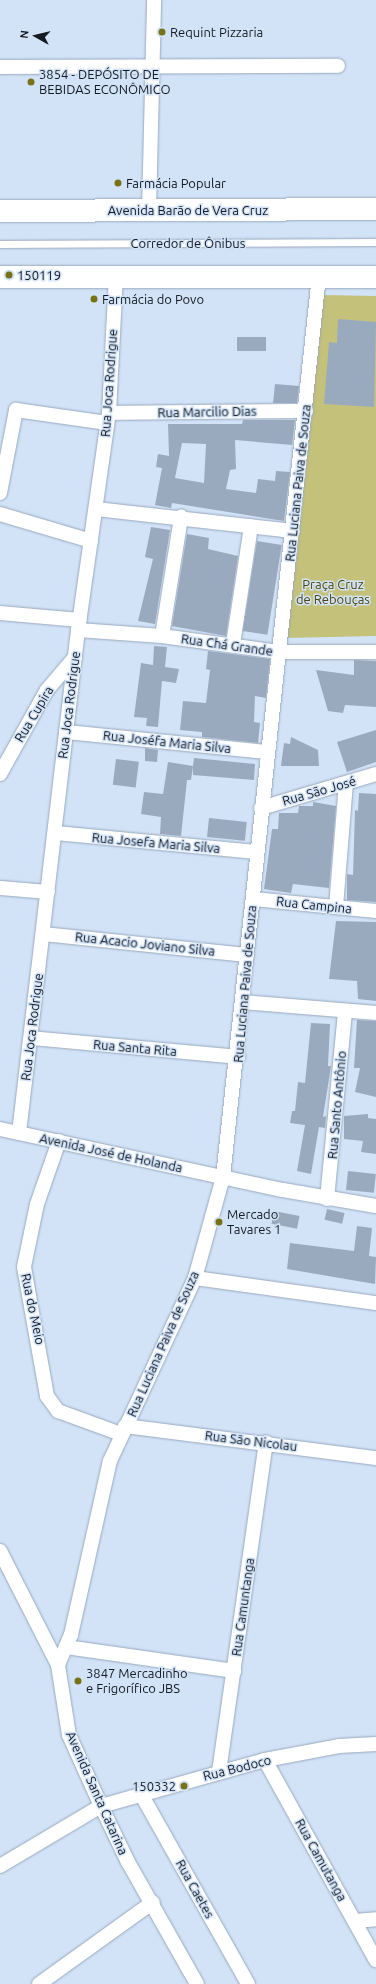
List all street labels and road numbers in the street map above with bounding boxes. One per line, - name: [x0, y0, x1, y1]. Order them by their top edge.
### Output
- street label: Avenida Barão de Vera Cruz: [108, 202, 268, 218]
- street label: Corredor de Ônibus: [131, 235, 245, 251]
- street label: Rua Joca Rodrigue: [97, 328, 121, 438]
- street label: Rua Marcilio Dias: [157, 403, 257, 421]
- street label: Rua Luciana Paiva de Souza: [282, 404, 314, 562]
- street label: Rua Chá Grande: [180, 631, 274, 659]
- street label: Rua Joca Rodrigue: [55, 650, 83, 760]
- street label: Rua Cupira: [11, 683, 57, 745]
- street label: Rua Joséfa Maria Silva: [102, 728, 232, 756]
- street label: Rua São José: [280, 773, 358, 809]
- street label: Rua Josefa Maria Silva: [91, 830, 221, 856]
- street label: Rua Campina: [275, 893, 353, 917]
- street label: Rua Luciana Paiva de Souza: [230, 905, 260, 1063]
- street label: Rua Acacio Joviano Silva: [74, 929, 216, 959]
- street label: Rua Joca Rodrigue: [18, 972, 46, 1082]
- street label: Rua Santa Rita: [93, 1037, 177, 1059]
- street label: Rua Santo Antônio: [325, 1050, 349, 1160]
- street label: Avenida José de Holanda: [38, 1130, 184, 1176]
- street label: Rua Luciana Paiva de Souza: [124, 1269, 202, 1419]
- street label: Rua do Meio: [18, 1272, 48, 1346]
- street label: Rua São Nicolau: [204, 1428, 298, 1454]
- street label: Rua Camuntanga: [228, 1557, 258, 1657]
- street label: Avenida Santa Catarina: [63, 1729, 131, 1857]
- street label: Rua Bodoco: [201, 1752, 273, 1784]
- street label: Rua Camutanga: [292, 1816, 350, 1904]
- street label: Rua Caetes: [172, 1857, 218, 1921]

